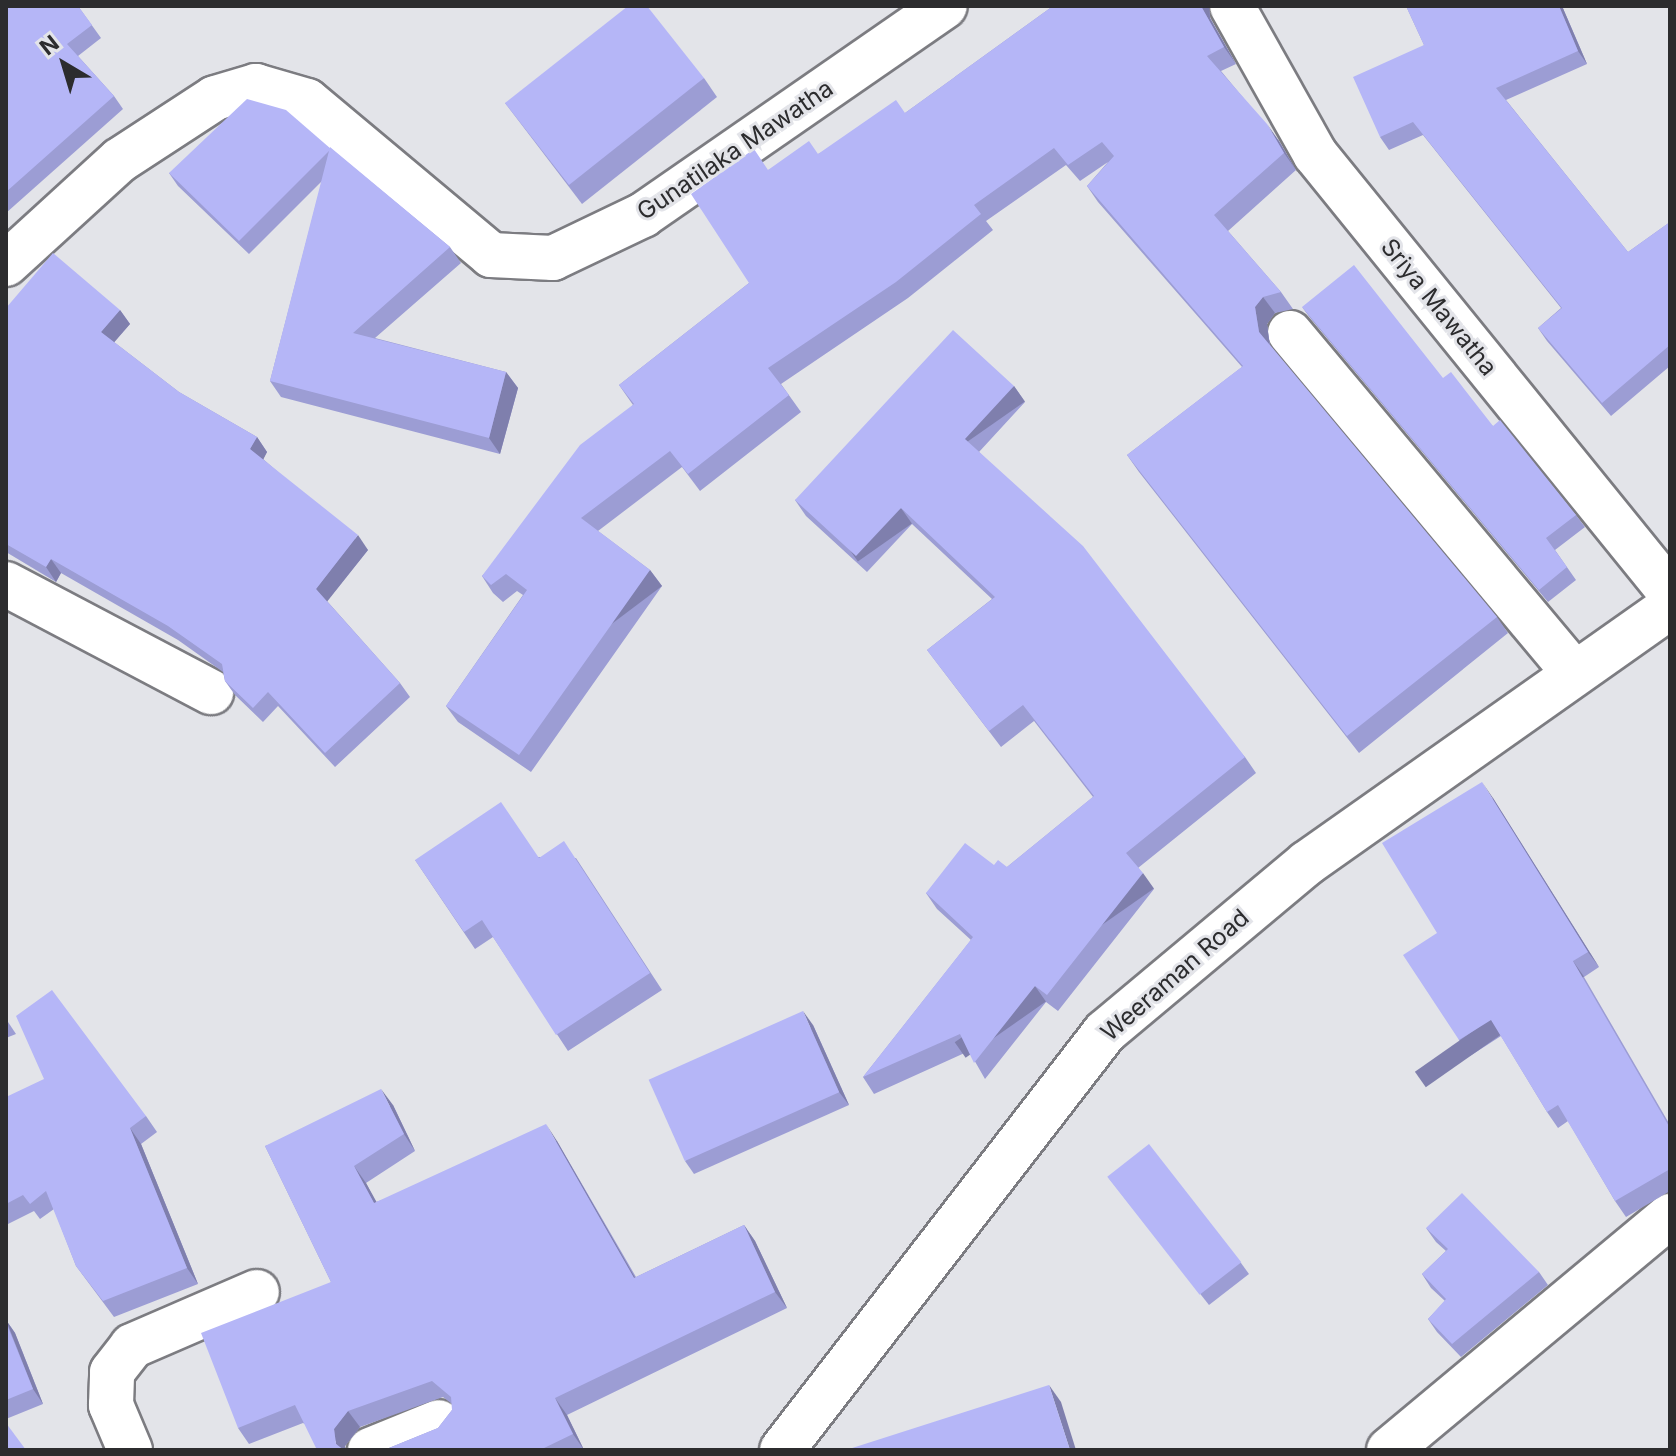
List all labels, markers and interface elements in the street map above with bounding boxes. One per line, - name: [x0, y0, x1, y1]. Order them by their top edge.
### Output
- north arrow: [24, 24, 104, 104]
- text: N: [35, 30, 64, 60]
- street label: Gunatilaka Mawatha: [632, 74, 838, 226]
- street label: Sriya Mawatha: [1375, 233, 1503, 381]
- street label: Weeraman Road: [1095, 903, 1255, 1047]

